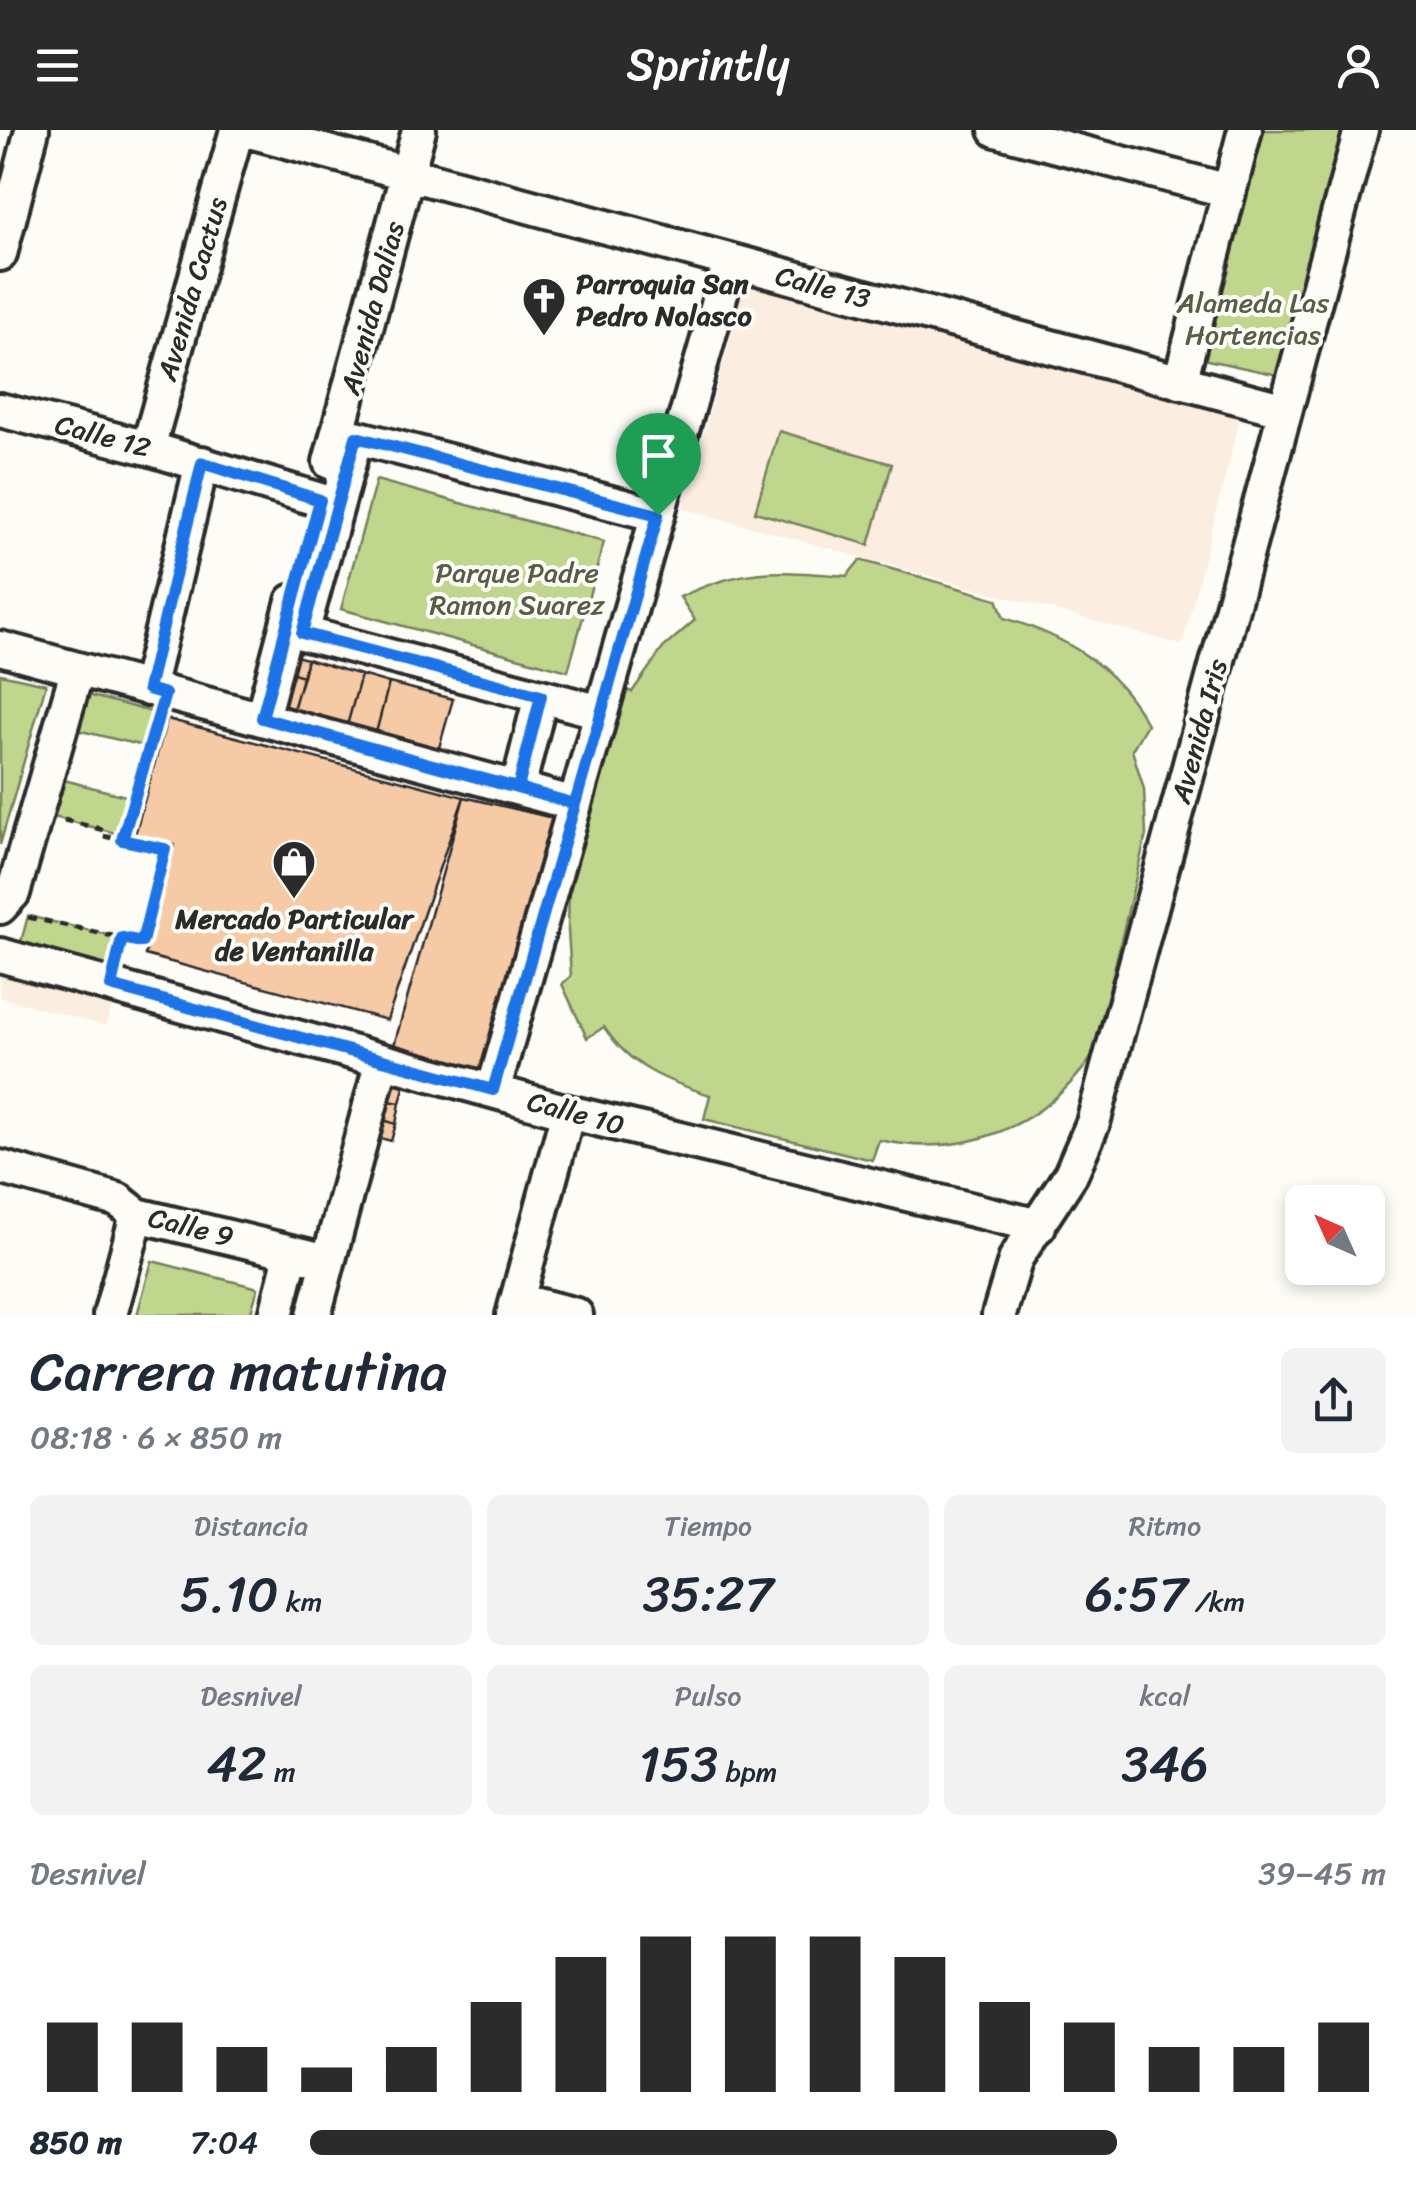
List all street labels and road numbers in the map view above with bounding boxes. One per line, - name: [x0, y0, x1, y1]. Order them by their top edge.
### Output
- street label: Avenida Cactus: [142, 191, 242, 388]
- street label: Avenida Dalias: [325, 216, 419, 401]
- street label: Calle 13: [770, 251, 876, 323]
- street label: Calle 12: [50, 400, 156, 472]
- street label: Avenida Iris: [1156, 653, 1242, 810]
- street label: Calle 10: [522, 1077, 630, 1149]
- street label: Calle 9: [143, 1193, 239, 1261]

